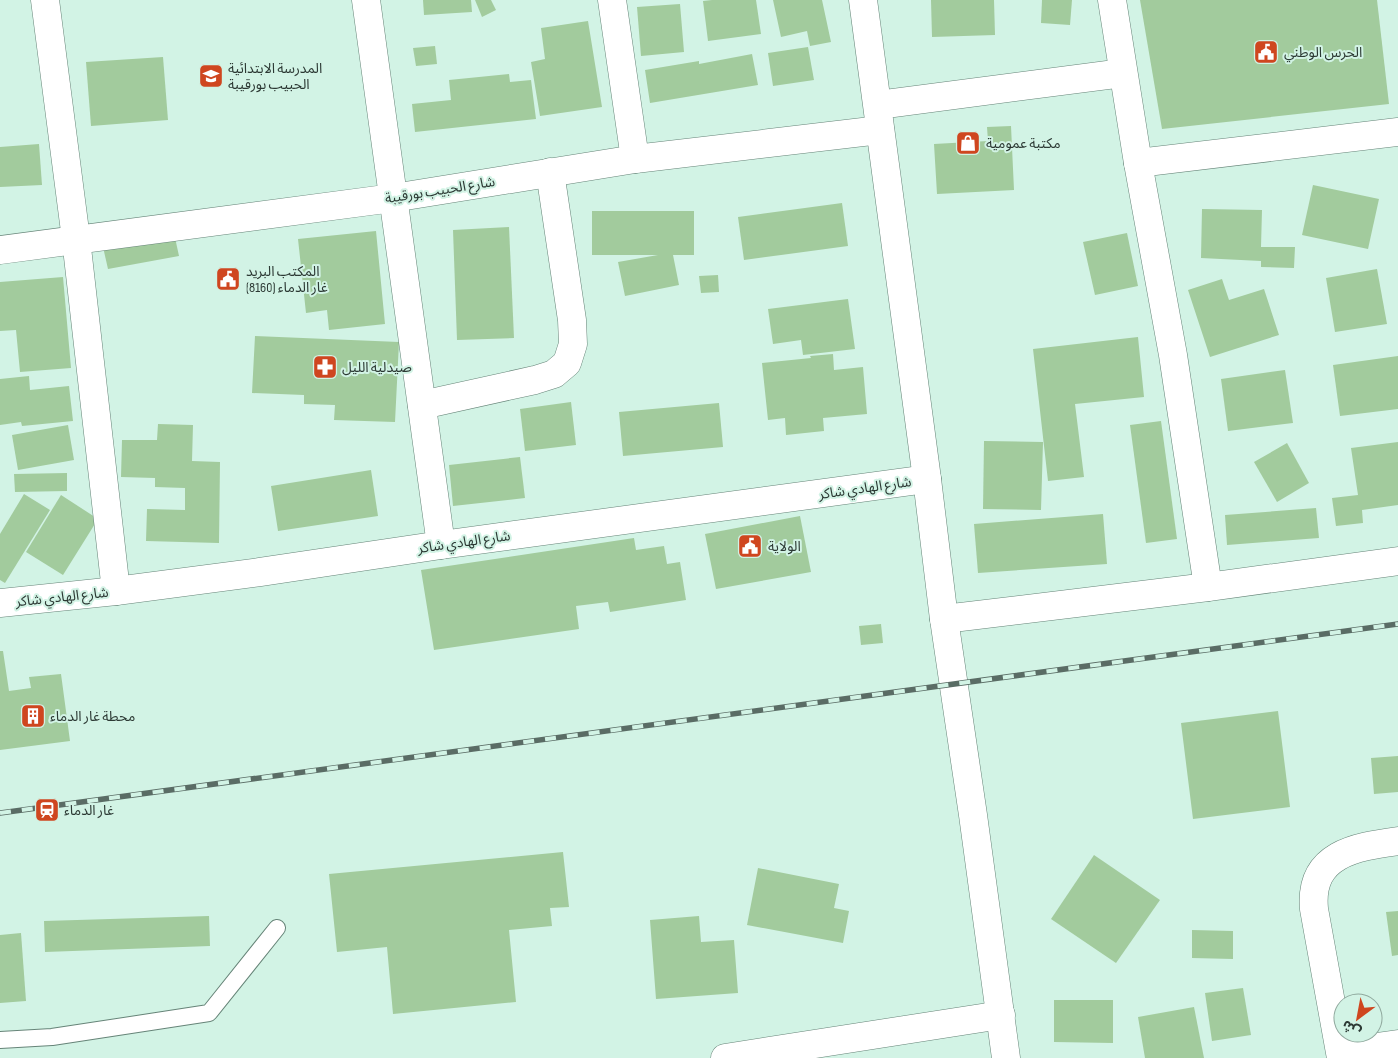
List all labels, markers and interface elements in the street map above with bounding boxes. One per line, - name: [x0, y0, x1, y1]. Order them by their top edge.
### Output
- public building icon: الحرس الوطني: [1253, 39, 1279, 65]
- place label: الحرس الوطني: [1284, 44, 1362, 63]
- place label: المدرسة الابتدائية الحبيب بورقيبة: [228, 60, 322, 93]
- school or university icon: المدرسة الابتدائية الحبيب بورقيبة: [198, 63, 224, 89]
- shop icon: مكتبة عمومية: [955, 130, 981, 156]
- place label: مكتبة عمومية: [986, 135, 1061, 152]
- street label: شارع الحبيب بورقيبة: [384, 173, 497, 209]
- place label: المكتب البريد غار الدماء (8160): [246, 263, 328, 296]
- public building icon: المكتب البريد غار الدماء (8160): [215, 266, 241, 292]
- pharmacy icon: صيدلية الليل: [312, 354, 338, 380]
- place label: صيدلية الليل: [342, 359, 412, 376]
- street label: شارع الهادي شاكر: [817, 473, 913, 505]
- street label: شارع الهادي شاكر: [416, 527, 512, 559]
- public building icon: الولاية: [737, 533, 763, 559]
- place label: الولاية: [768, 538, 801, 555]
- street label: شارع الهادي شاكر: [14, 584, 110, 613]
- building icon: محطة غار الدماء: [20, 703, 46, 729]
- place label: محطة غار الدماء: [50, 708, 135, 725]
- station icon: غار الدماء: [34, 797, 60, 823]
- place label: غار الدماء: [64, 802, 114, 819]
- north arrow: [1333, 993, 1383, 1043]
- text: ش: [1339, 1016, 1364, 1041]

